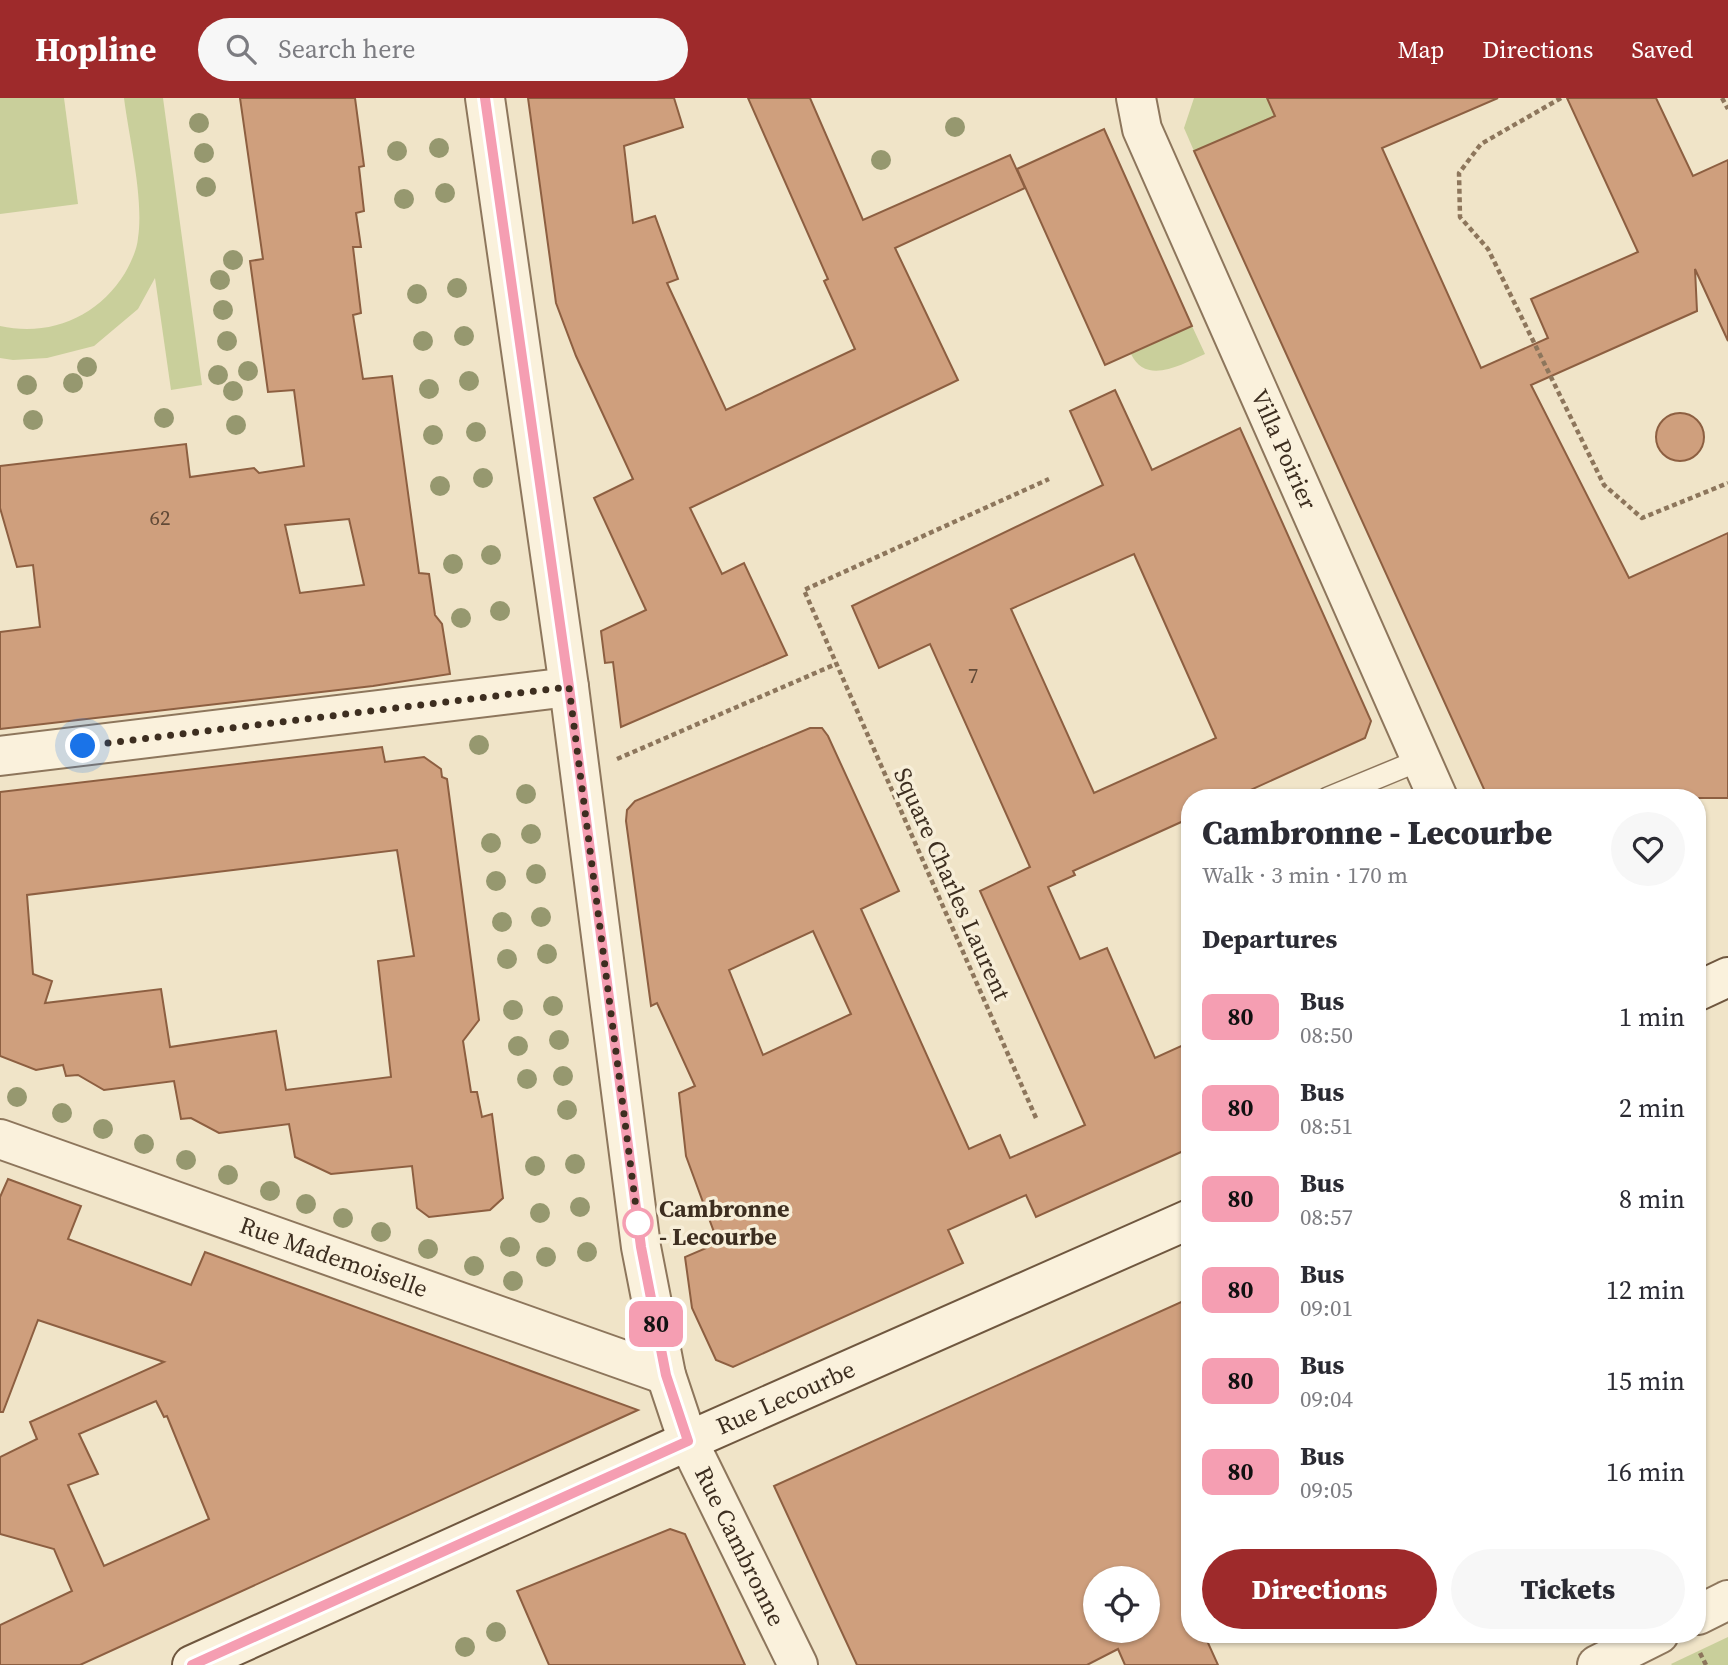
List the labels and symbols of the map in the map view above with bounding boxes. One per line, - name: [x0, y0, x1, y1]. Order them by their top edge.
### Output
- street label: Villa Poirier: [1243, 384, 1325, 515]
- house number: 62: [150, 503, 171, 532]
- house number: 7: [968, 661, 978, 690]
- your location: [65, 728, 100, 763]
- street label: Square Charles Laurent: [886, 762, 1019, 1005]
- place label: Cambronne - Lecourbe: [659, 1192, 789, 1253]
- street label: Rue Mademoiselle: [235, 1208, 432, 1305]
- marker: Cambronne - Lecourbe: [623, 1208, 653, 1238]
- line badge: 80: [624, 1301, 688, 1347]
- street label: Rue Lecourbe: [711, 1352, 860, 1442]
- street label: Rue Cambronne: [687, 1461, 793, 1632]

